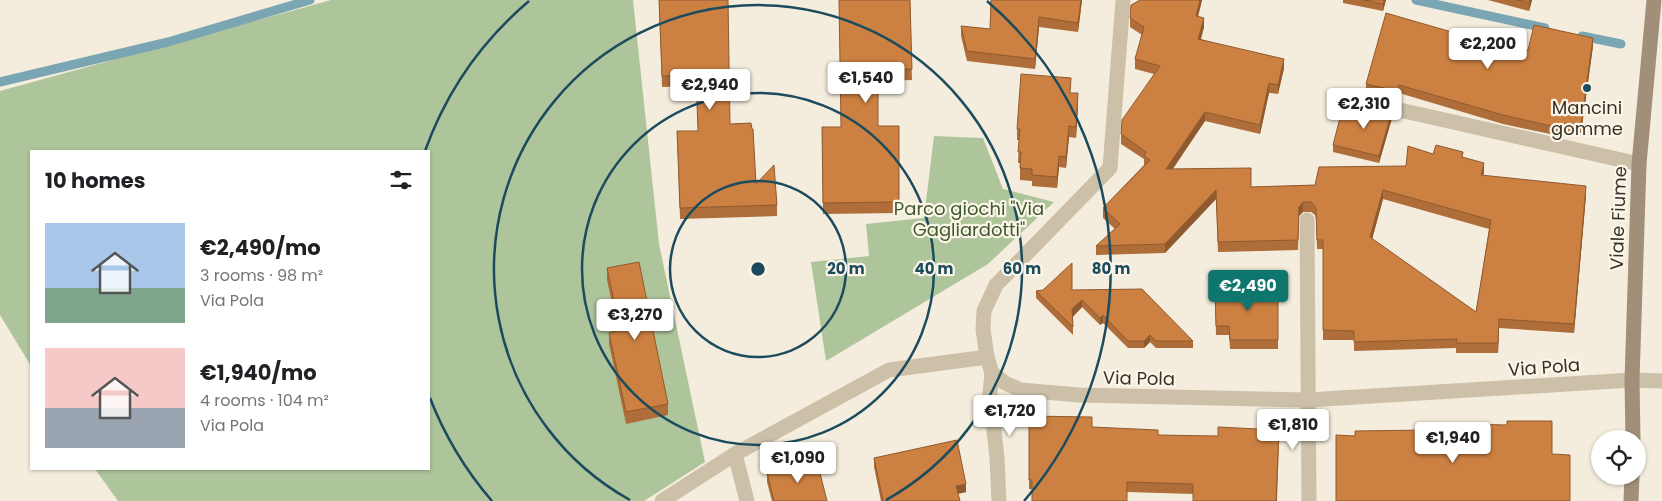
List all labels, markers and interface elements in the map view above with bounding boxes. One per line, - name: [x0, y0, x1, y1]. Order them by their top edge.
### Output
- pin: €2,200: [1447, 28, 1529, 70]
- text: €2,200: [1460, 32, 1516, 55]
- pin: €1,540: [825, 62, 907, 104]
- text: €1,540: [838, 66, 894, 89]
- pin: €2,940: [669, 68, 751, 111]
- text: €2,940: [681, 73, 739, 96]
- marker: Mancini gomme: [1581, 82, 1593, 94]
- pin: €2,310: [1323, 88, 1405, 130]
- text: €2,310: [1338, 92, 1390, 115]
- place label: Mancini gomme: [1551, 95, 1623, 141]
- text: 10 homes: [45, 166, 145, 195]
- icon: filters: [387, 166, 415, 194]
- street label: Viale Fiume: [1604, 166, 1632, 270]
- park label: Parco giochi "Via Gagliardotti": [894, 196, 1044, 242]
- text: €2,490/mo: [200, 233, 321, 262]
- icon: home: [85, 243, 145, 303]
- text: 20 m: [827, 258, 865, 279]
- text: 40 m: [914, 258, 954, 279]
- text: 60 m: [1003, 258, 1041, 279]
- text: 80 m: [1092, 258, 1130, 279]
- centre of rings: [749, 260, 767, 278]
- text: 3 rooms · 98 m²: [200, 264, 323, 287]
- pin: €2,490: [1207, 270, 1289, 312]
- text: €2,490: [1219, 274, 1277, 297]
- text: Via Pola: [200, 289, 264, 312]
- pin: €3,270: [594, 298, 676, 341]
- text: €3,270: [607, 303, 663, 326]
- street label: Via Pola: [1507, 352, 1581, 382]
- text: €1,940/mo: [200, 358, 317, 387]
- street label: Via Pola: [1103, 365, 1175, 391]
- icon: home: [85, 368, 145, 428]
- text: 4 rooms · 104 m²: [200, 389, 329, 412]
- pin: €1,720: [969, 394, 1051, 437]
- text: €1,720: [984, 399, 1036, 422]
- pin: €1,810: [1252, 408, 1334, 451]
- text: €1,810: [1268, 413, 1318, 436]
- text: Via Pola: [200, 414, 264, 437]
- pin: €1,940: [1412, 422, 1494, 464]
- text: €1,940: [1426, 426, 1480, 449]
- map controls: [1591, 430, 1646, 485]
- button: locate: [1591, 430, 1646, 485]
- pin: €1,090: [757, 442, 839, 484]
- text: €1,090: [771, 446, 825, 469]

